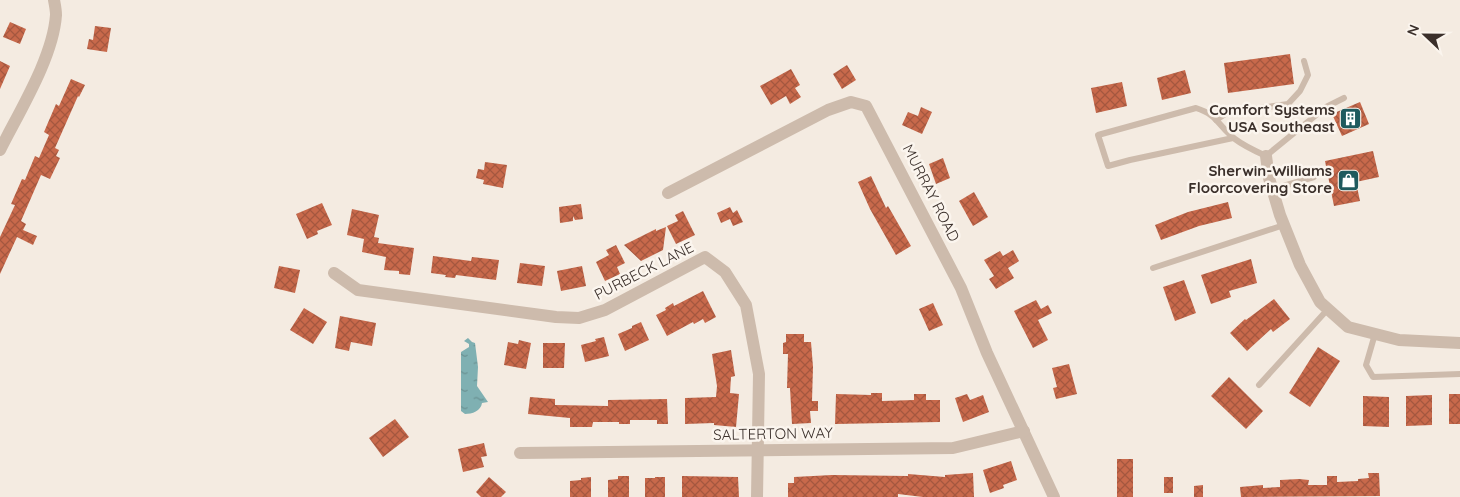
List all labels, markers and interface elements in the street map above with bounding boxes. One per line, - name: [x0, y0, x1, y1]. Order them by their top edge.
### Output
- north arrow: [1400, 10, 1450, 60]
- text: N: [1403, 22, 1423, 38]
- place label: Comfort Systems USA Southeast: [1209, 100, 1335, 136]
- building icon: Comfort Systems USA Southeast: [1339, 107, 1363, 131]
- street label: MURRAY ROAD: [899, 141, 964, 245]
- place label: Sherwin-Williams Floorcovering Store: [1188, 161, 1332, 197]
- shop icon: Sherwin-Williams Floorcovering Store: [1336, 168, 1360, 192]
- street label: PURBECK LANE: [591, 237, 697, 304]
- street label: SALTERTON WAY: [713, 423, 834, 444]

